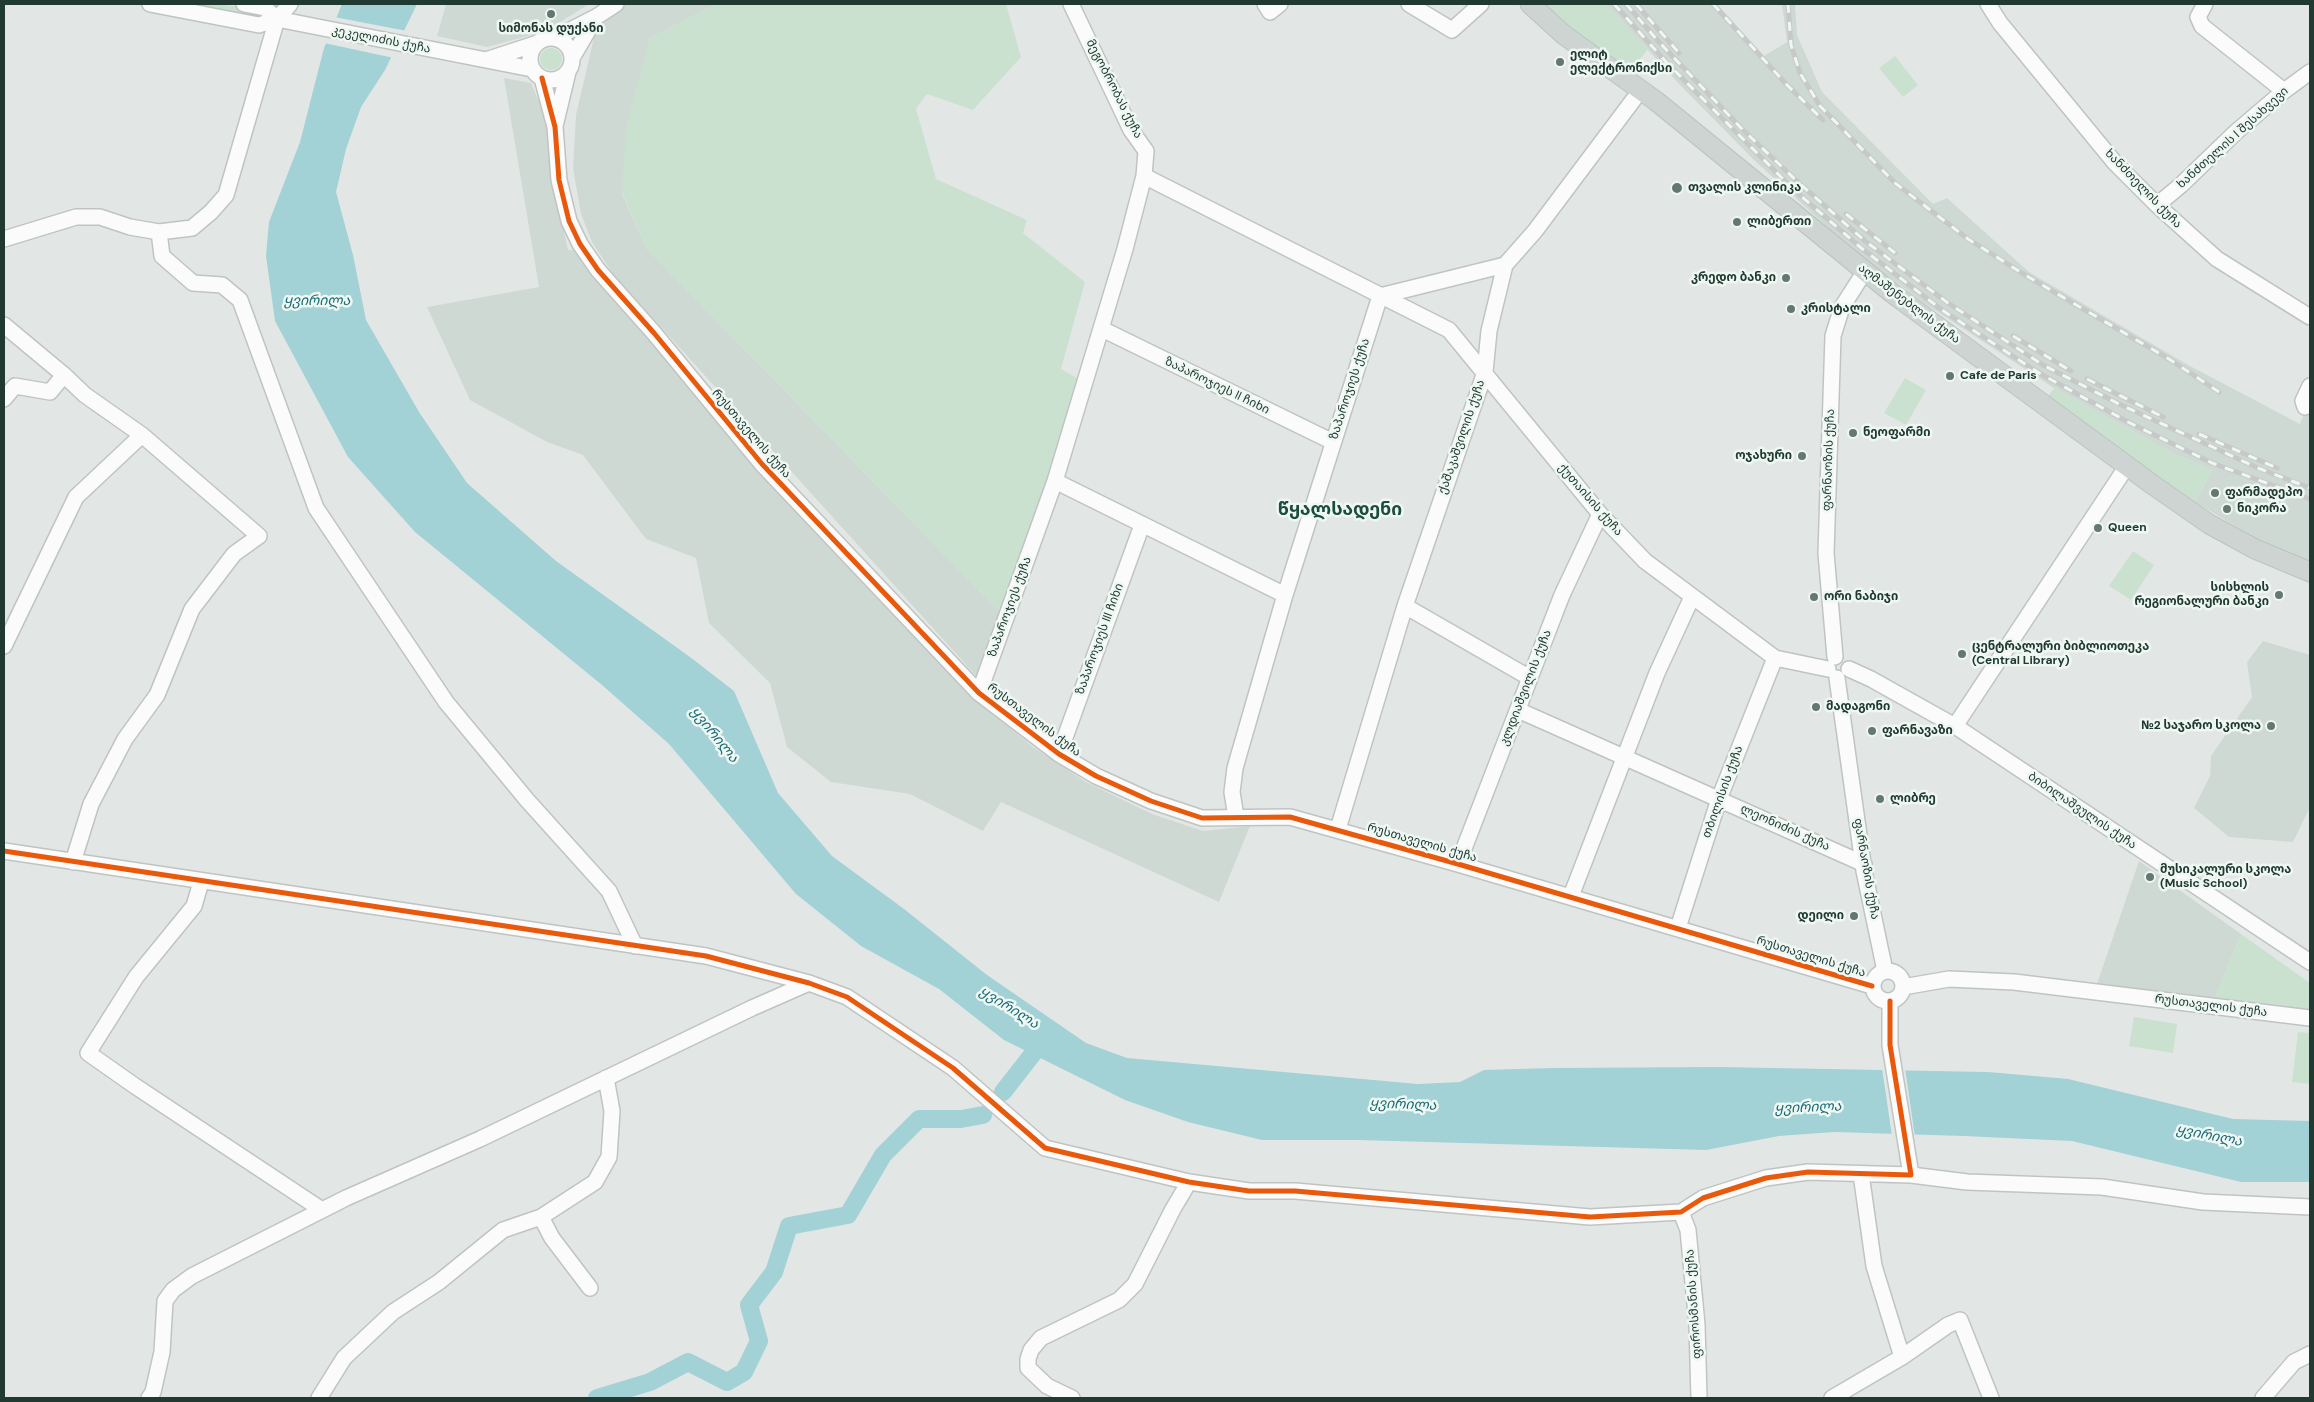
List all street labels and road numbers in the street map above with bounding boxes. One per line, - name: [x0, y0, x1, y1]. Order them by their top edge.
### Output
- street label: კეკელიძის ქუჩა: [330, 23, 432, 57]
- street label: მეგობრობას ქუჩა: [1083, 37, 1145, 141]
- street label: ხანძთელის I შესახვევი: [2174, 84, 2292, 192]
- street label: ხანძთელის ქუჩა: [2102, 146, 2184, 232]
- street label: აღმაშენებლის ქუჩა: [1855, 261, 1963, 347]
- street label: ზაპაროჯიეს ქუჩა: [1327, 337, 1373, 441]
- street label: ზაპაროჯიეს II ჩიხი: [1162, 354, 1272, 418]
- street label: ქაშაკაშვილის ქუჩა: [1436, 378, 1488, 496]
- street label: რუსთაველის ქუჩა: [708, 387, 794, 481]
- street label: ფარნაოზის ქუჩა: [1820, 409, 1838, 511]
- street label: ქუთაისის ქუჩა: [1555, 461, 1625, 539]
- street label: ზაპაროჯიეს ქუჩა: [985, 555, 1035, 659]
- street label: ზაპაროჯიეს III ჩიხი: [1073, 581, 1127, 697]
- street label: კლდიაშვილის ქუჩა: [1497, 628, 1555, 748]
- street label: რუსთაველის ქუჩა: [984, 680, 1084, 760]
- street label: თბილისის ქუჩა: [1700, 744, 1746, 840]
- street label: ბიბილაშვულის ქუჩა: [2025, 769, 2139, 853]
- street label: ლეონიძის ქუჩა: [1738, 802, 1832, 854]
- street label: ფარნაოზის ქუჩა: [1850, 817, 1882, 921]
- street label: რუსთაველის ქუჩა: [1366, 820, 1478, 866]
- street label: რუსთაველის ქუჩა: [1755, 934, 1867, 980]
- street label: რუსთაველის ქუჩა: [2154, 992, 2268, 1020]
- street label: ფიროსმანის ქუჩა: [1683, 1249, 1705, 1359]

